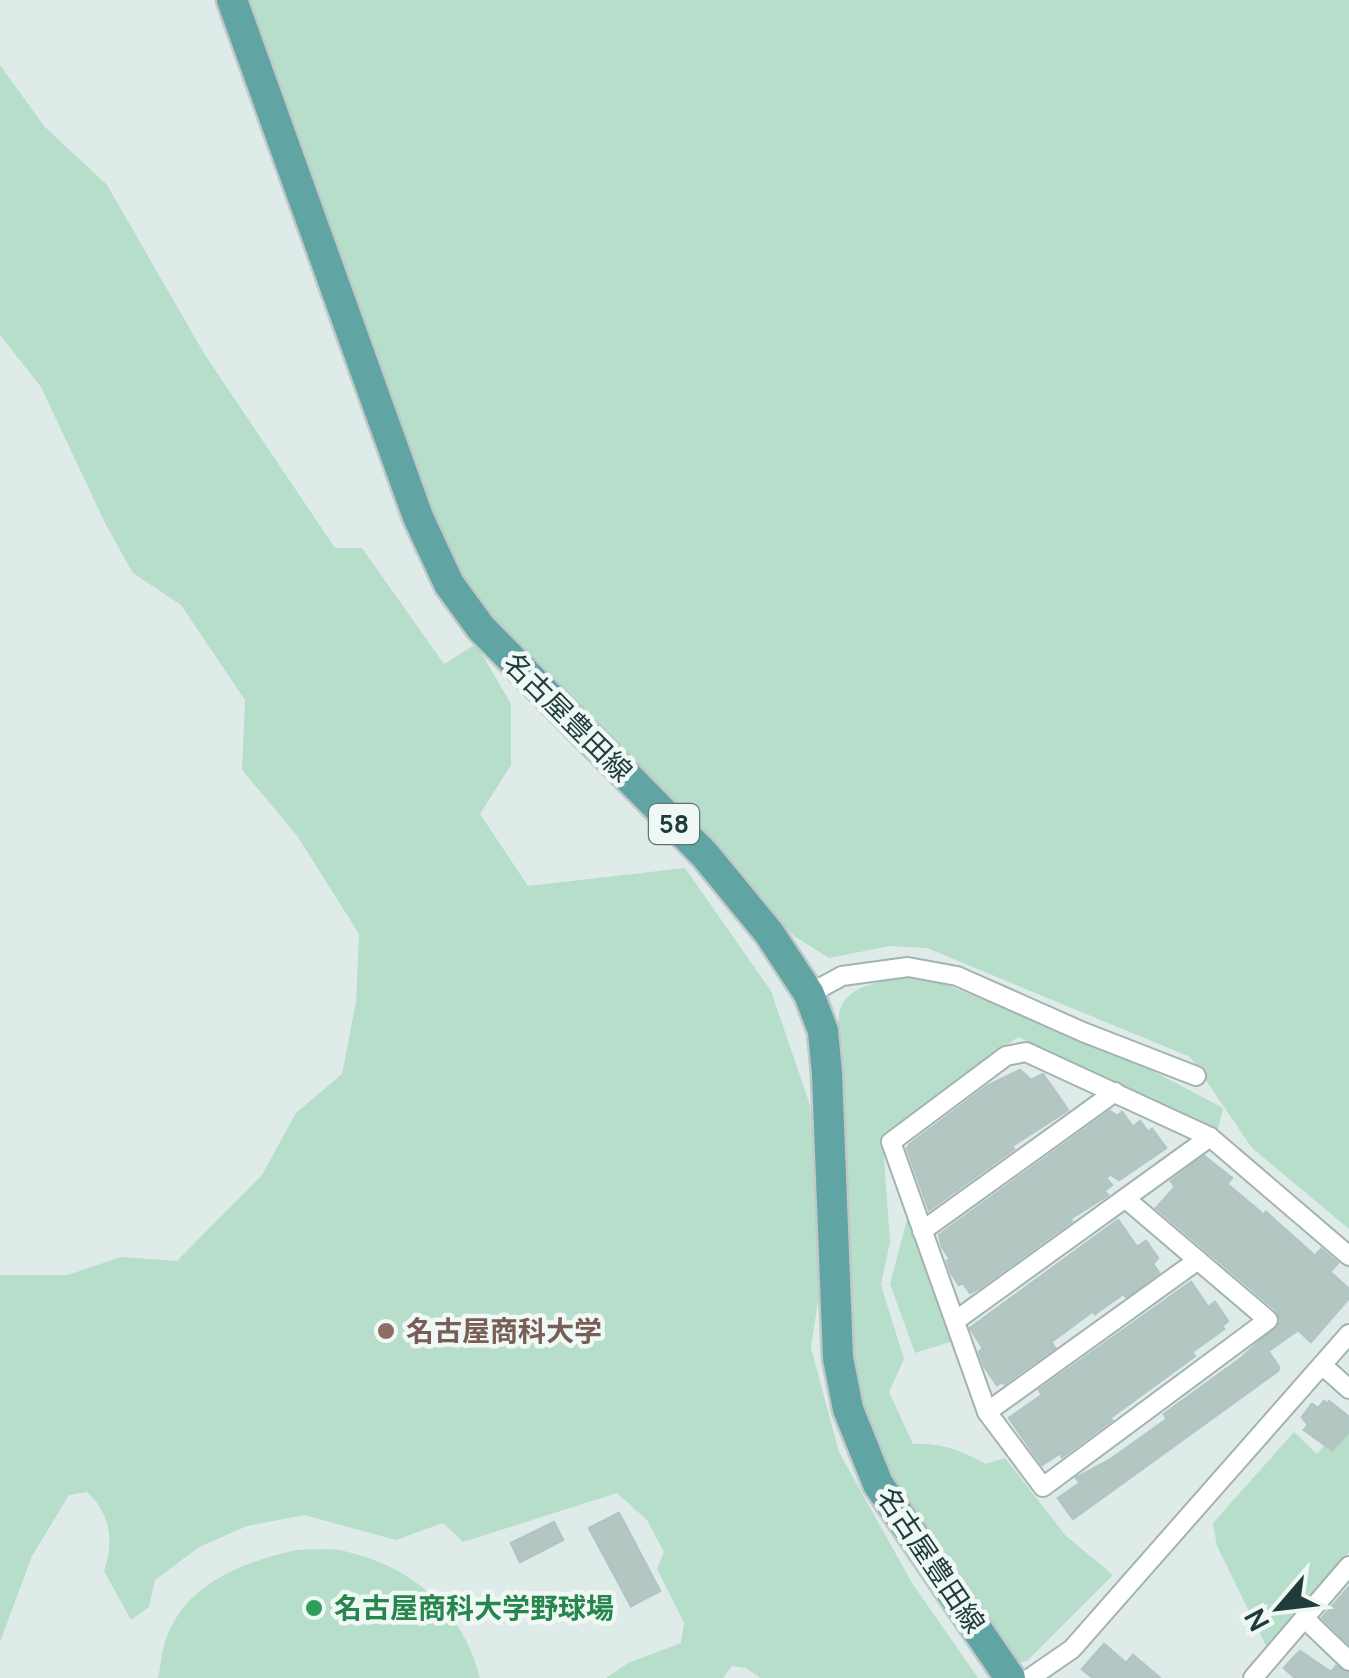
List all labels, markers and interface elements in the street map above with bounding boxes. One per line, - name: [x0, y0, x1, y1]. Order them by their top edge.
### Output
- street label: 名古屋豊田線: [496, 643, 642, 789]
- road number: 58: [649, 804, 699, 844]
- place label: 名古屋商科大学: [406, 1311, 602, 1349]
- marker: 名古屋商科大学: [375, 1320, 397, 1342]
- street label: 名古屋豊田線: [869, 1479, 995, 1640]
- north arrow: [1229, 1558, 1329, 1658]
- place label: 名古屋商科大学野球場: [334, 1588, 614, 1626]
- marker: 名古屋商科大学野球場: [303, 1597, 325, 1619]
- text: N: [1235, 1602, 1278, 1638]

